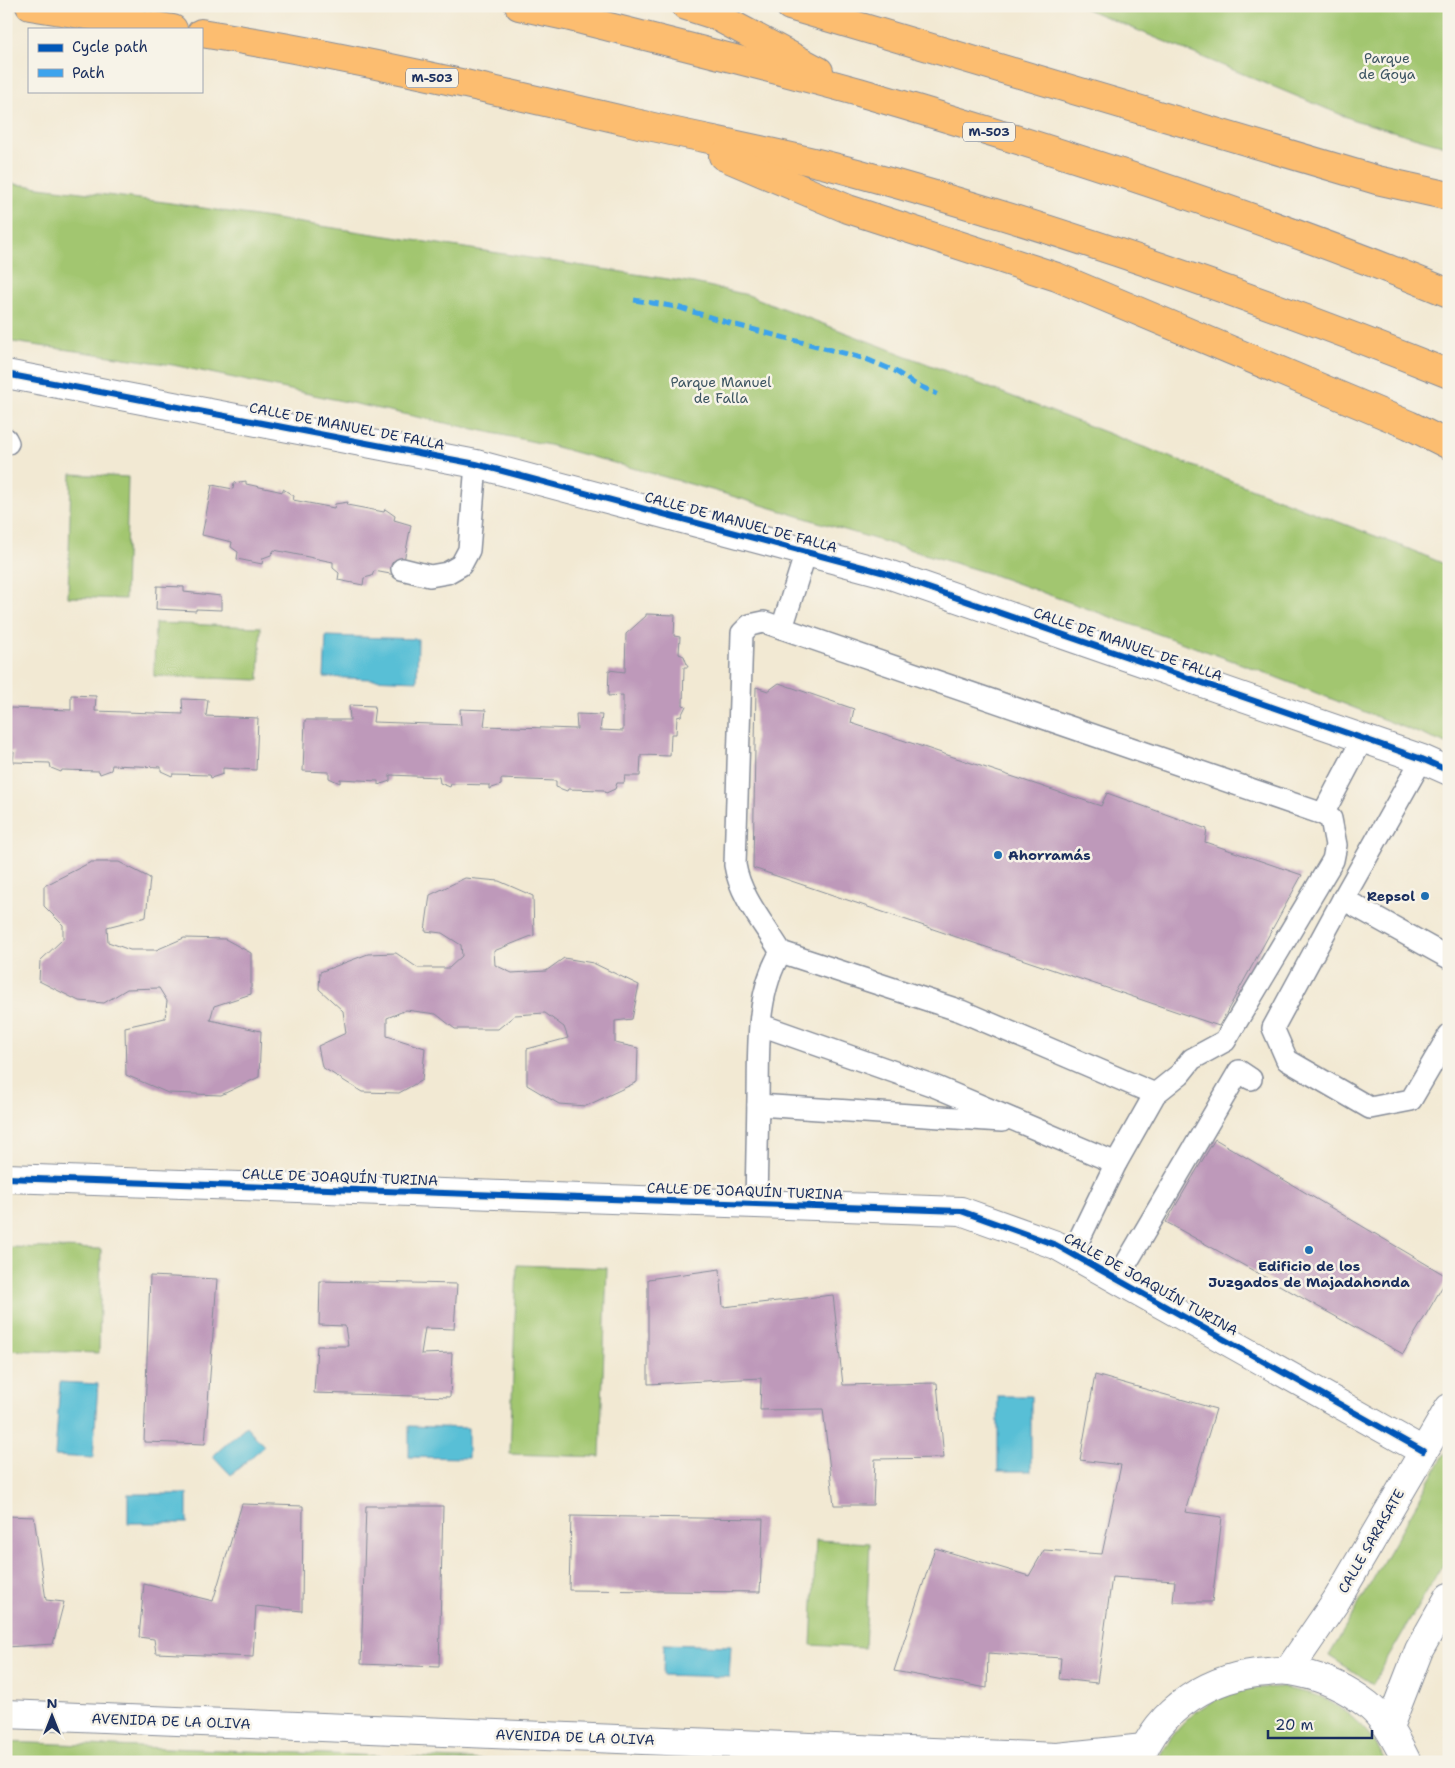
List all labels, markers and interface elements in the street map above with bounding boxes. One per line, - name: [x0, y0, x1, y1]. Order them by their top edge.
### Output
- legend: [28, 28, 202, 92]
- text: Cycle path: [72, 37, 148, 57]
- park label: Parque de Goya: [1358, 49, 1416, 83]
- text: Path: [72, 63, 105, 83]
- road number: M-503: [406, 68, 458, 88]
- road number: M-503: [963, 122, 1015, 142]
- park label: Parque Manuel de Falla: [670, 373, 772, 407]
- street label: CALLE DE MANUEL DE FALLA: [248, 398, 446, 454]
- street label: CALLE DE MANUEL DE FALLA: [643, 488, 839, 556]
- street label: CALLE DE MANUEL DE FALLA: [1031, 603, 1225, 685]
- place label: Ahorramás: [1008, 846, 1091, 864]
- marker: Ahorramás: [992, 849, 1004, 861]
- place label: Repsol: [1367, 887, 1415, 905]
- marker: Repsol: [1419, 890, 1431, 902]
- street label: CALLE DE JOAQUÍN TURINA: [242, 1165, 438, 1189]
- street label: CALLE DE JOAQUÍN TURINA: [647, 1179, 843, 1203]
- street label: CALLE DE JOAQUÍN TURINA: [1061, 1229, 1241, 1339]
- marker: Edificio de los Juzgados de Majadahonda: [1303, 1244, 1315, 1256]
- place label: Edificio de los Juzgados de Majadahonda: [1208, 1257, 1410, 1291]
- street label: CALLE SARASATE: [1334, 1486, 1408, 1596]
- north arrow: [28, 1690, 78, 1740]
- text: N: [46, 1694, 58, 1712]
- scale bar: [1268, 1708, 1371, 1740]
- street label: AVENIDA DE LA OLIVA: [91, 1709, 251, 1733]
- text: 20 m: [1275, 1715, 1314, 1735]
- street label: AVENIDA DE LA OLIVA: [495, 1725, 655, 1749]

